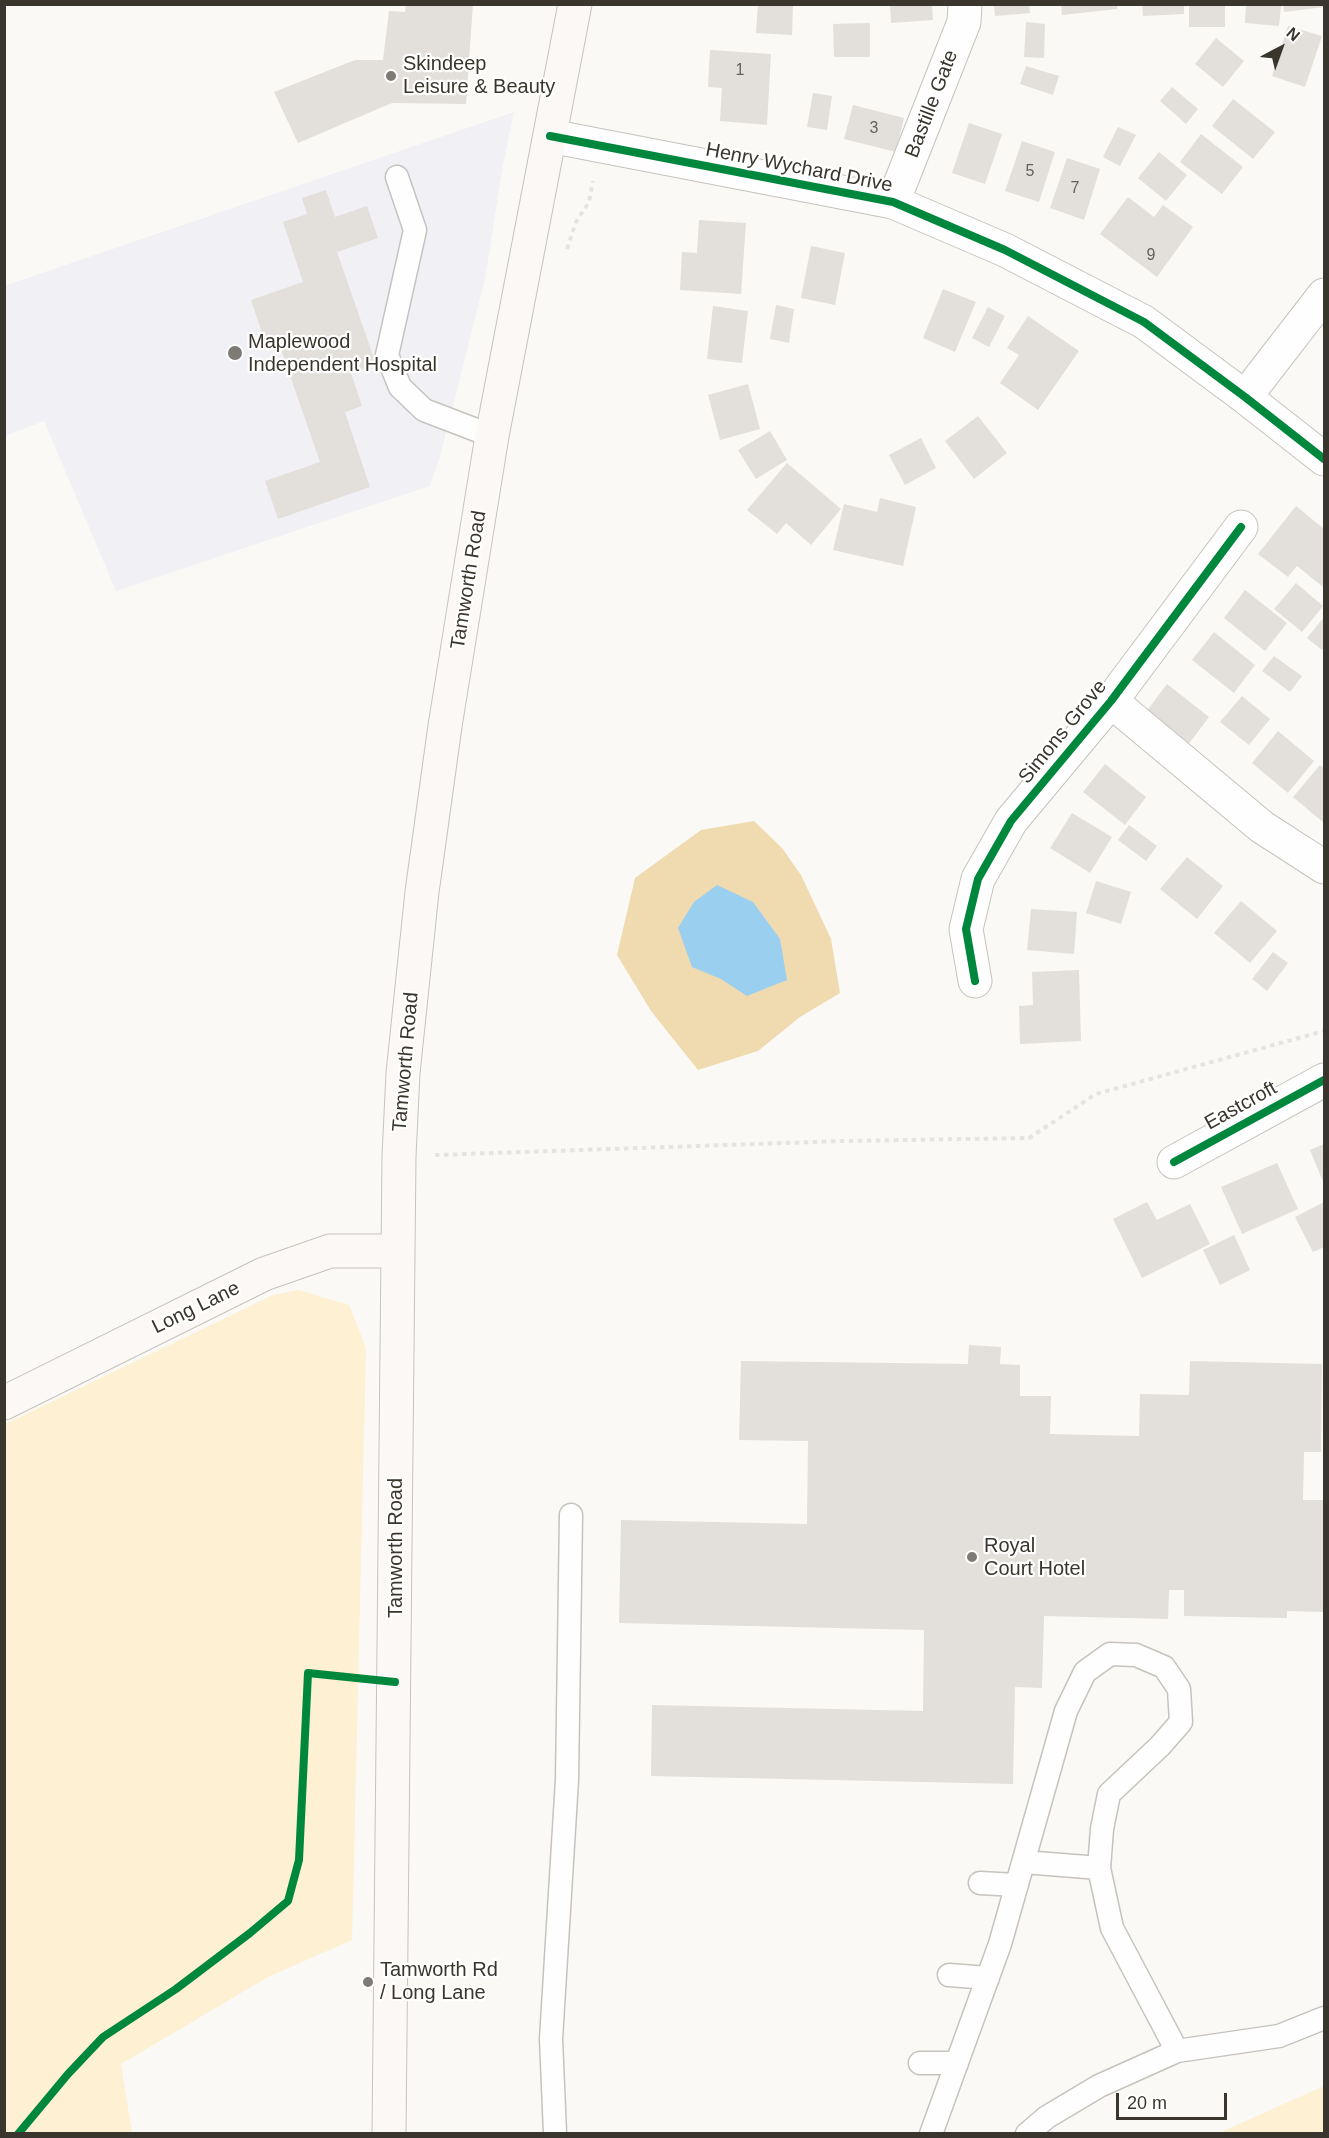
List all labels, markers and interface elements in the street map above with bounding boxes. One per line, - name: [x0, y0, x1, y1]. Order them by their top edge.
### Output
- north arrow: [1251, 18, 1311, 78]
- text: N: [1283, 24, 1303, 44]
- street label: Bastille Gate: [900, 47, 964, 161]
- place label: Skindeep Leisure & Beauty: [403, 52, 555, 99]
- house number: 1: [736, 61, 744, 81]
- marker: Skindeep Leisure & Beauty: [384, 69, 398, 83]
- house number: 3: [870, 119, 878, 139]
- street label: Henry Wychard Drive: [704, 138, 894, 198]
- house number: 5: [1026, 162, 1034, 182]
- house number: 7: [1071, 179, 1079, 199]
- house number: 9: [1147, 246, 1155, 266]
- place label: Maplewood Independent Hospital: [248, 330, 437, 377]
- marker: Maplewood Independent Hospital: [226, 344, 244, 362]
- street label: Tamworth Road: [446, 509, 492, 651]
- street label: Simons Grove: [1014, 675, 1112, 789]
- street label: Tamworth Road: [388, 991, 424, 1133]
- street label: Eastcroft: [1201, 1076, 1281, 1136]
- street label: Long Lane: [148, 1276, 244, 1340]
- street label: Tamworth Road: [384, 1478, 408, 1618]
- place label: Royal Court Hotel: [984, 1534, 1085, 1581]
- marker: Royal Court Hotel: [965, 1550, 979, 1564]
- place label: Tamworth Rd / Long Lane: [380, 1958, 498, 2005]
- marker: Tamworth Rd / Long Lane: [361, 1975, 375, 1989]
- scale bar: [1119, 2081, 1230, 2119]
- text: 20 m: [1127, 2093, 1167, 2113]

